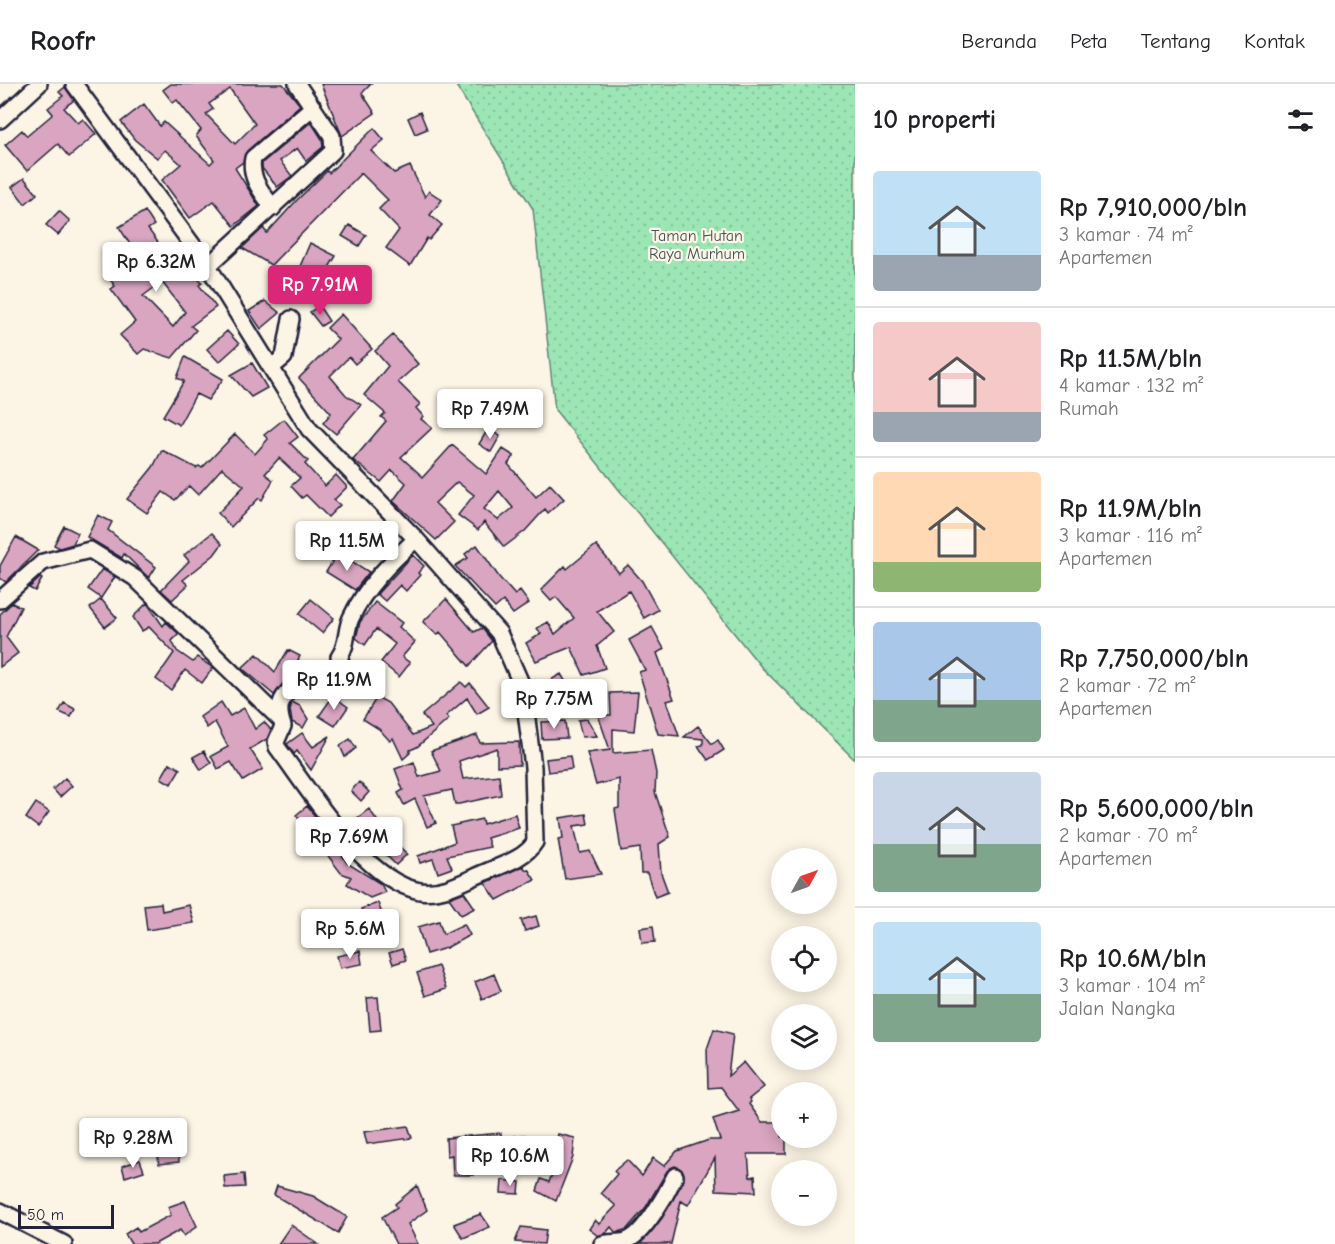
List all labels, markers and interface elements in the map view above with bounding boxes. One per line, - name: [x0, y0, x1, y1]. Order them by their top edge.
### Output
- text: Roofr: [30, 25, 95, 57]
- text: Beranda: [961, 29, 1037, 53]
- text: Peta: [1070, 29, 1108, 53]
- text: Tentang: [1141, 29, 1211, 53]
- text: Kontak: [1244, 29, 1305, 53]
- icon: filters: [1284, 104, 1317, 137]
- text: 10 properti: [873, 105, 996, 135]
- text: Rp 7,910,000/bln: [1059, 193, 1247, 223]
- icon: home: [921, 195, 993, 267]
- text: 3 kamar · 74 m²: [1059, 223, 1193, 246]
- park label: Taman Hutan Raya Murhum: [649, 227, 745, 263]
- pin: Rp 6.32M: [94, 242, 218, 293]
- text: Apartemen: [1059, 246, 1152, 269]
- text: Rp 6.32M: [116, 250, 196, 273]
- pin: Rp 7.91M: [258, 265, 382, 316]
- text: Rp 7.91M: [282, 273, 358, 296]
- text: Rp 11.5M/bln: [1059, 344, 1202, 374]
- icon: home: [921, 346, 993, 418]
- text: 4 kamar · 132 m²: [1059, 374, 1203, 397]
- pin: Rp 7.49M: [428, 389, 552, 440]
- text: Rp 7.49M: [451, 397, 529, 420]
- text: Rumah: [1059, 397, 1119, 420]
- text: Rp 11.9M/bln: [1059, 494, 1202, 524]
- icon: home: [921, 496, 993, 568]
- pin: Rp 11.5M: [285, 521, 409, 572]
- text: 3 kamar · 116 m²: [1059, 524, 1202, 547]
- text: Rp 11.5M: [309, 529, 385, 552]
- text: Apartemen: [1059, 547, 1152, 570]
- text: Rp 7,750,000/bln: [1059, 644, 1249, 674]
- icon: home: [921, 646, 993, 718]
- pin: Rp 11.9M: [272, 660, 396, 711]
- text: Rp 11.9M: [296, 668, 372, 691]
- text: 2 kamar · 72 m²: [1059, 674, 1196, 697]
- pin: Rp 7.75M: [492, 679, 616, 730]
- text: Rp 7.75M: [515, 687, 593, 710]
- text: Apartemen: [1059, 697, 1152, 720]
- text: Rp 5,600,000/bln: [1059, 794, 1254, 824]
- icon: home: [921, 796, 993, 868]
- pin: Rp 7.69M: [287, 817, 411, 868]
- text: 2 kamar · 70 m²: [1059, 824, 1197, 847]
- text: Rp 7.69M: [310, 825, 388, 848]
- text: Apartemen: [1059, 847, 1152, 870]
- north arrow: [771, 848, 837, 914]
- map controls: [771, 848, 837, 1226]
- pin: Rp 5.6M: [295, 909, 405, 960]
- text: Rp 5.6M: [315, 917, 385, 940]
- button: locate: [771, 926, 837, 992]
- text: Rp 10.6M/bln: [1059, 944, 1207, 974]
- icon: home: [921, 946, 993, 1018]
- text: 3 kamar · 104 m²: [1059, 974, 1205, 997]
- text: Jalan Nangka: [1059, 997, 1176, 1020]
- button: layers: [771, 1004, 837, 1070]
- button: +: [771, 1082, 837, 1148]
- pin: Rp 9.28M: [71, 1118, 195, 1169]
- text: Rp 9.28M: [93, 1126, 173, 1149]
- pin: Rp 10.6M: [448, 1136, 572, 1187]
- text: Rp 10.6M: [471, 1144, 549, 1167]
- button: −: [771, 1160, 837, 1226]
- scale bar: [18, 1202, 114, 1230]
- text: 50 m: [27, 1206, 64, 1224]

